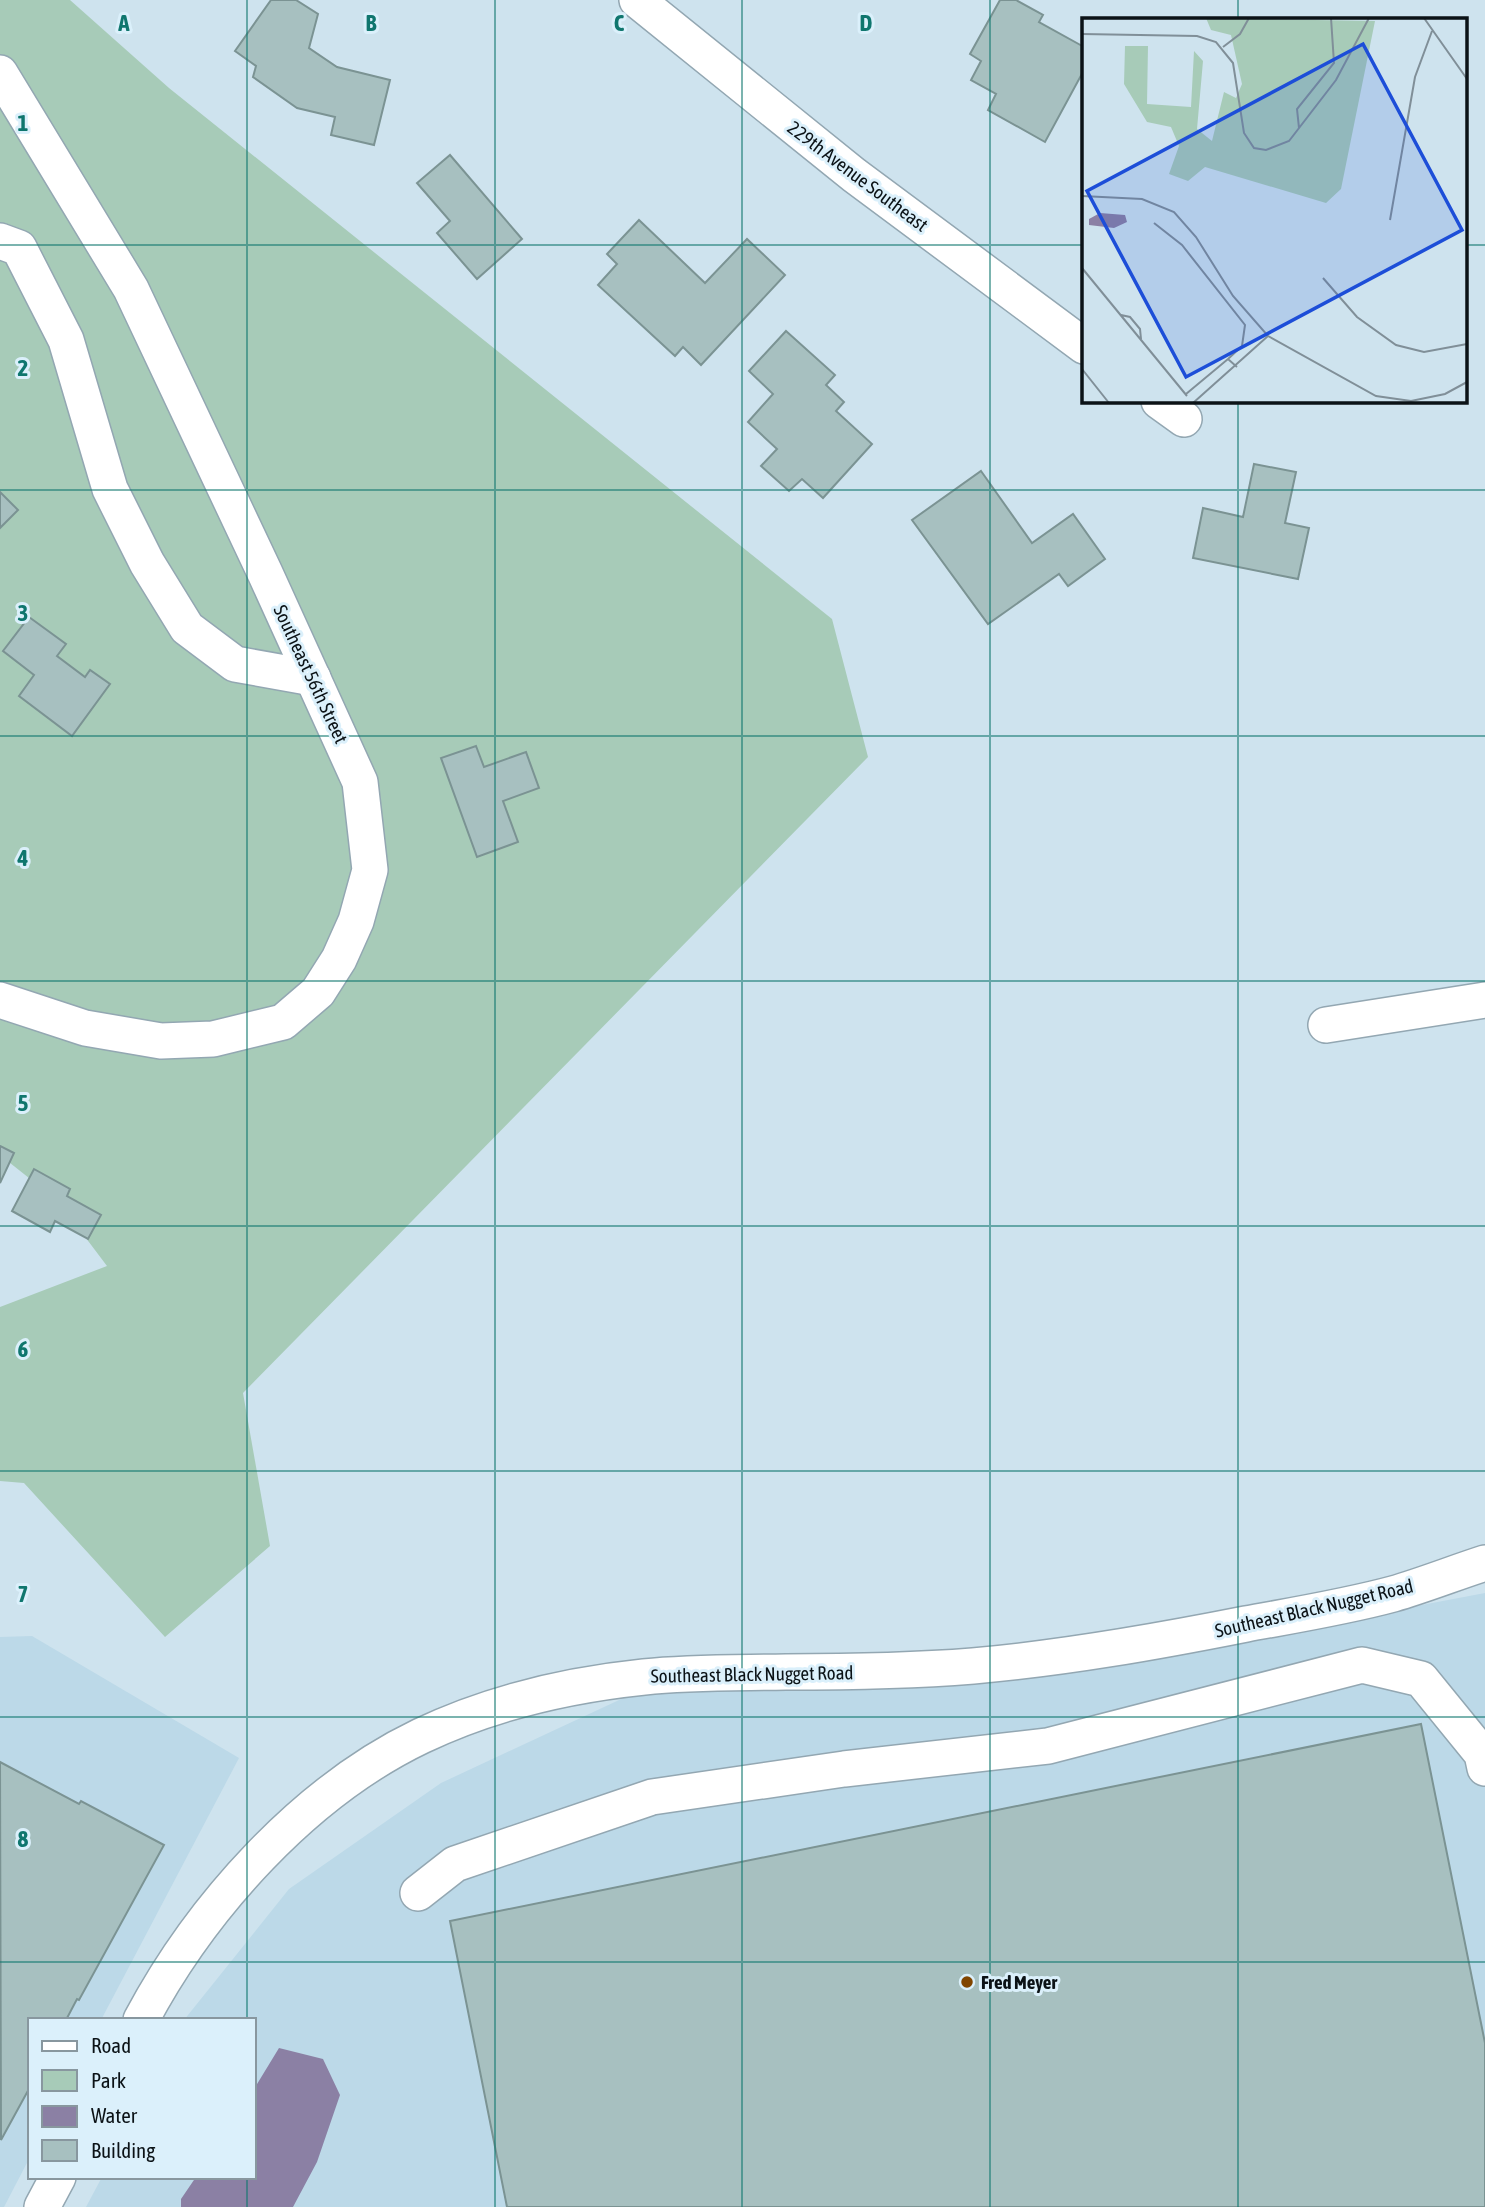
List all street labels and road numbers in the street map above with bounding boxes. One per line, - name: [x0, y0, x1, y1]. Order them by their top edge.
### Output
- street label: 229th Avenue Southeast: [784, 116, 932, 236]
- street label: Southeast 56th Street: [269, 601, 353, 747]
- street label: Southeast Black Nugget Road: [1213, 1574, 1415, 1642]
- street label: Southeast Black Nugget Road: [650, 1661, 854, 1687]

